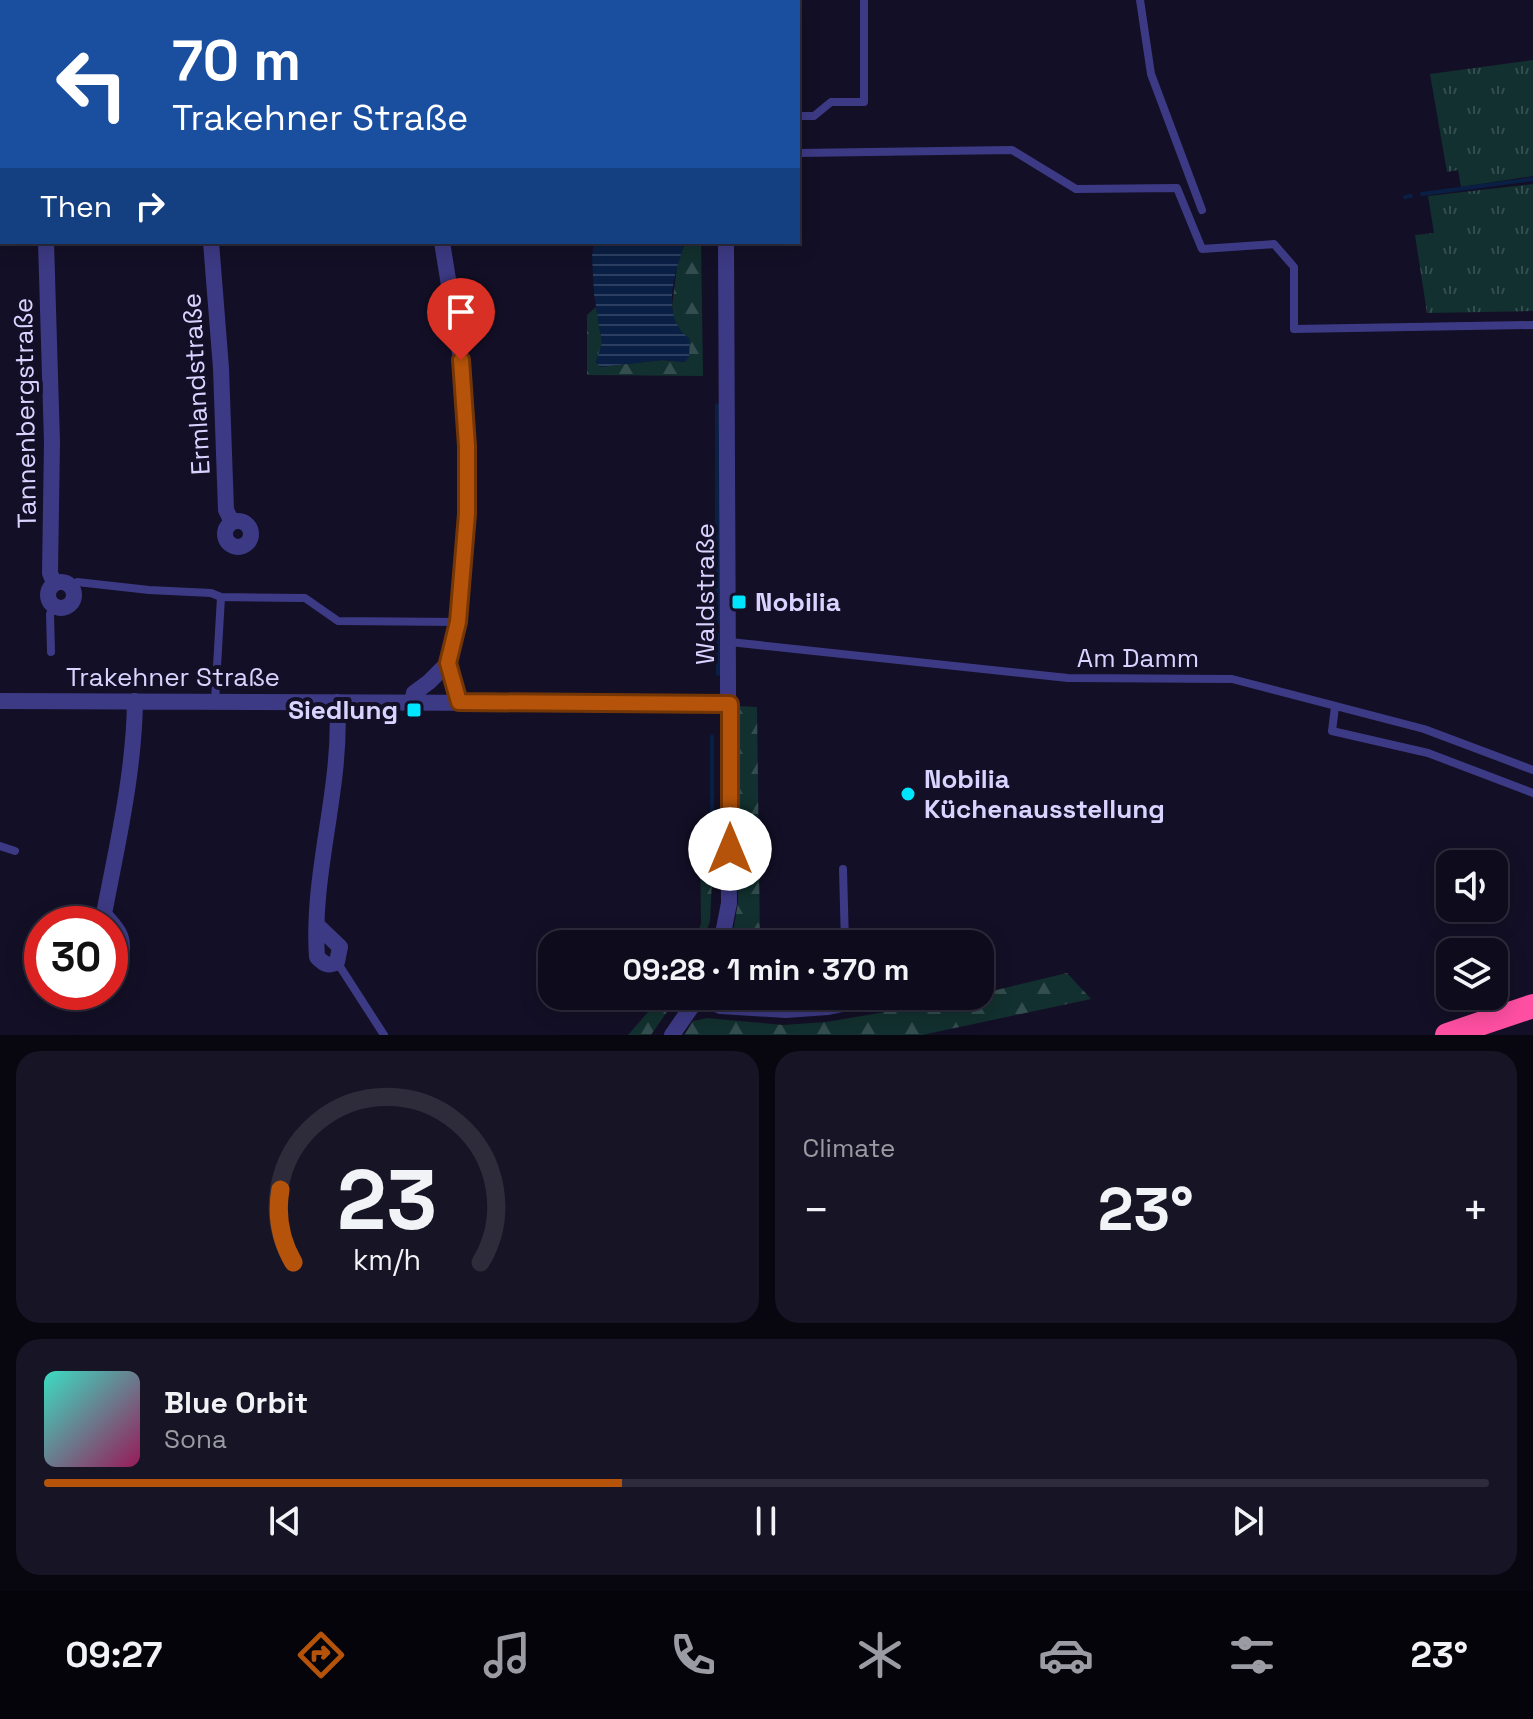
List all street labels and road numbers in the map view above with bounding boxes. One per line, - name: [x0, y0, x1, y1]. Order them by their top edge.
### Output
- street label: Ermlandstraße: [174, 292, 218, 476]
- street label: Tannenbergstraße: [6, 297, 44, 529]
- street label: Waldstraße: [688, 523, 722, 665]
- street label: Am Damm: [1077, 641, 1199, 675]
- street label: Trakehner Straße: [66, 660, 280, 694]

